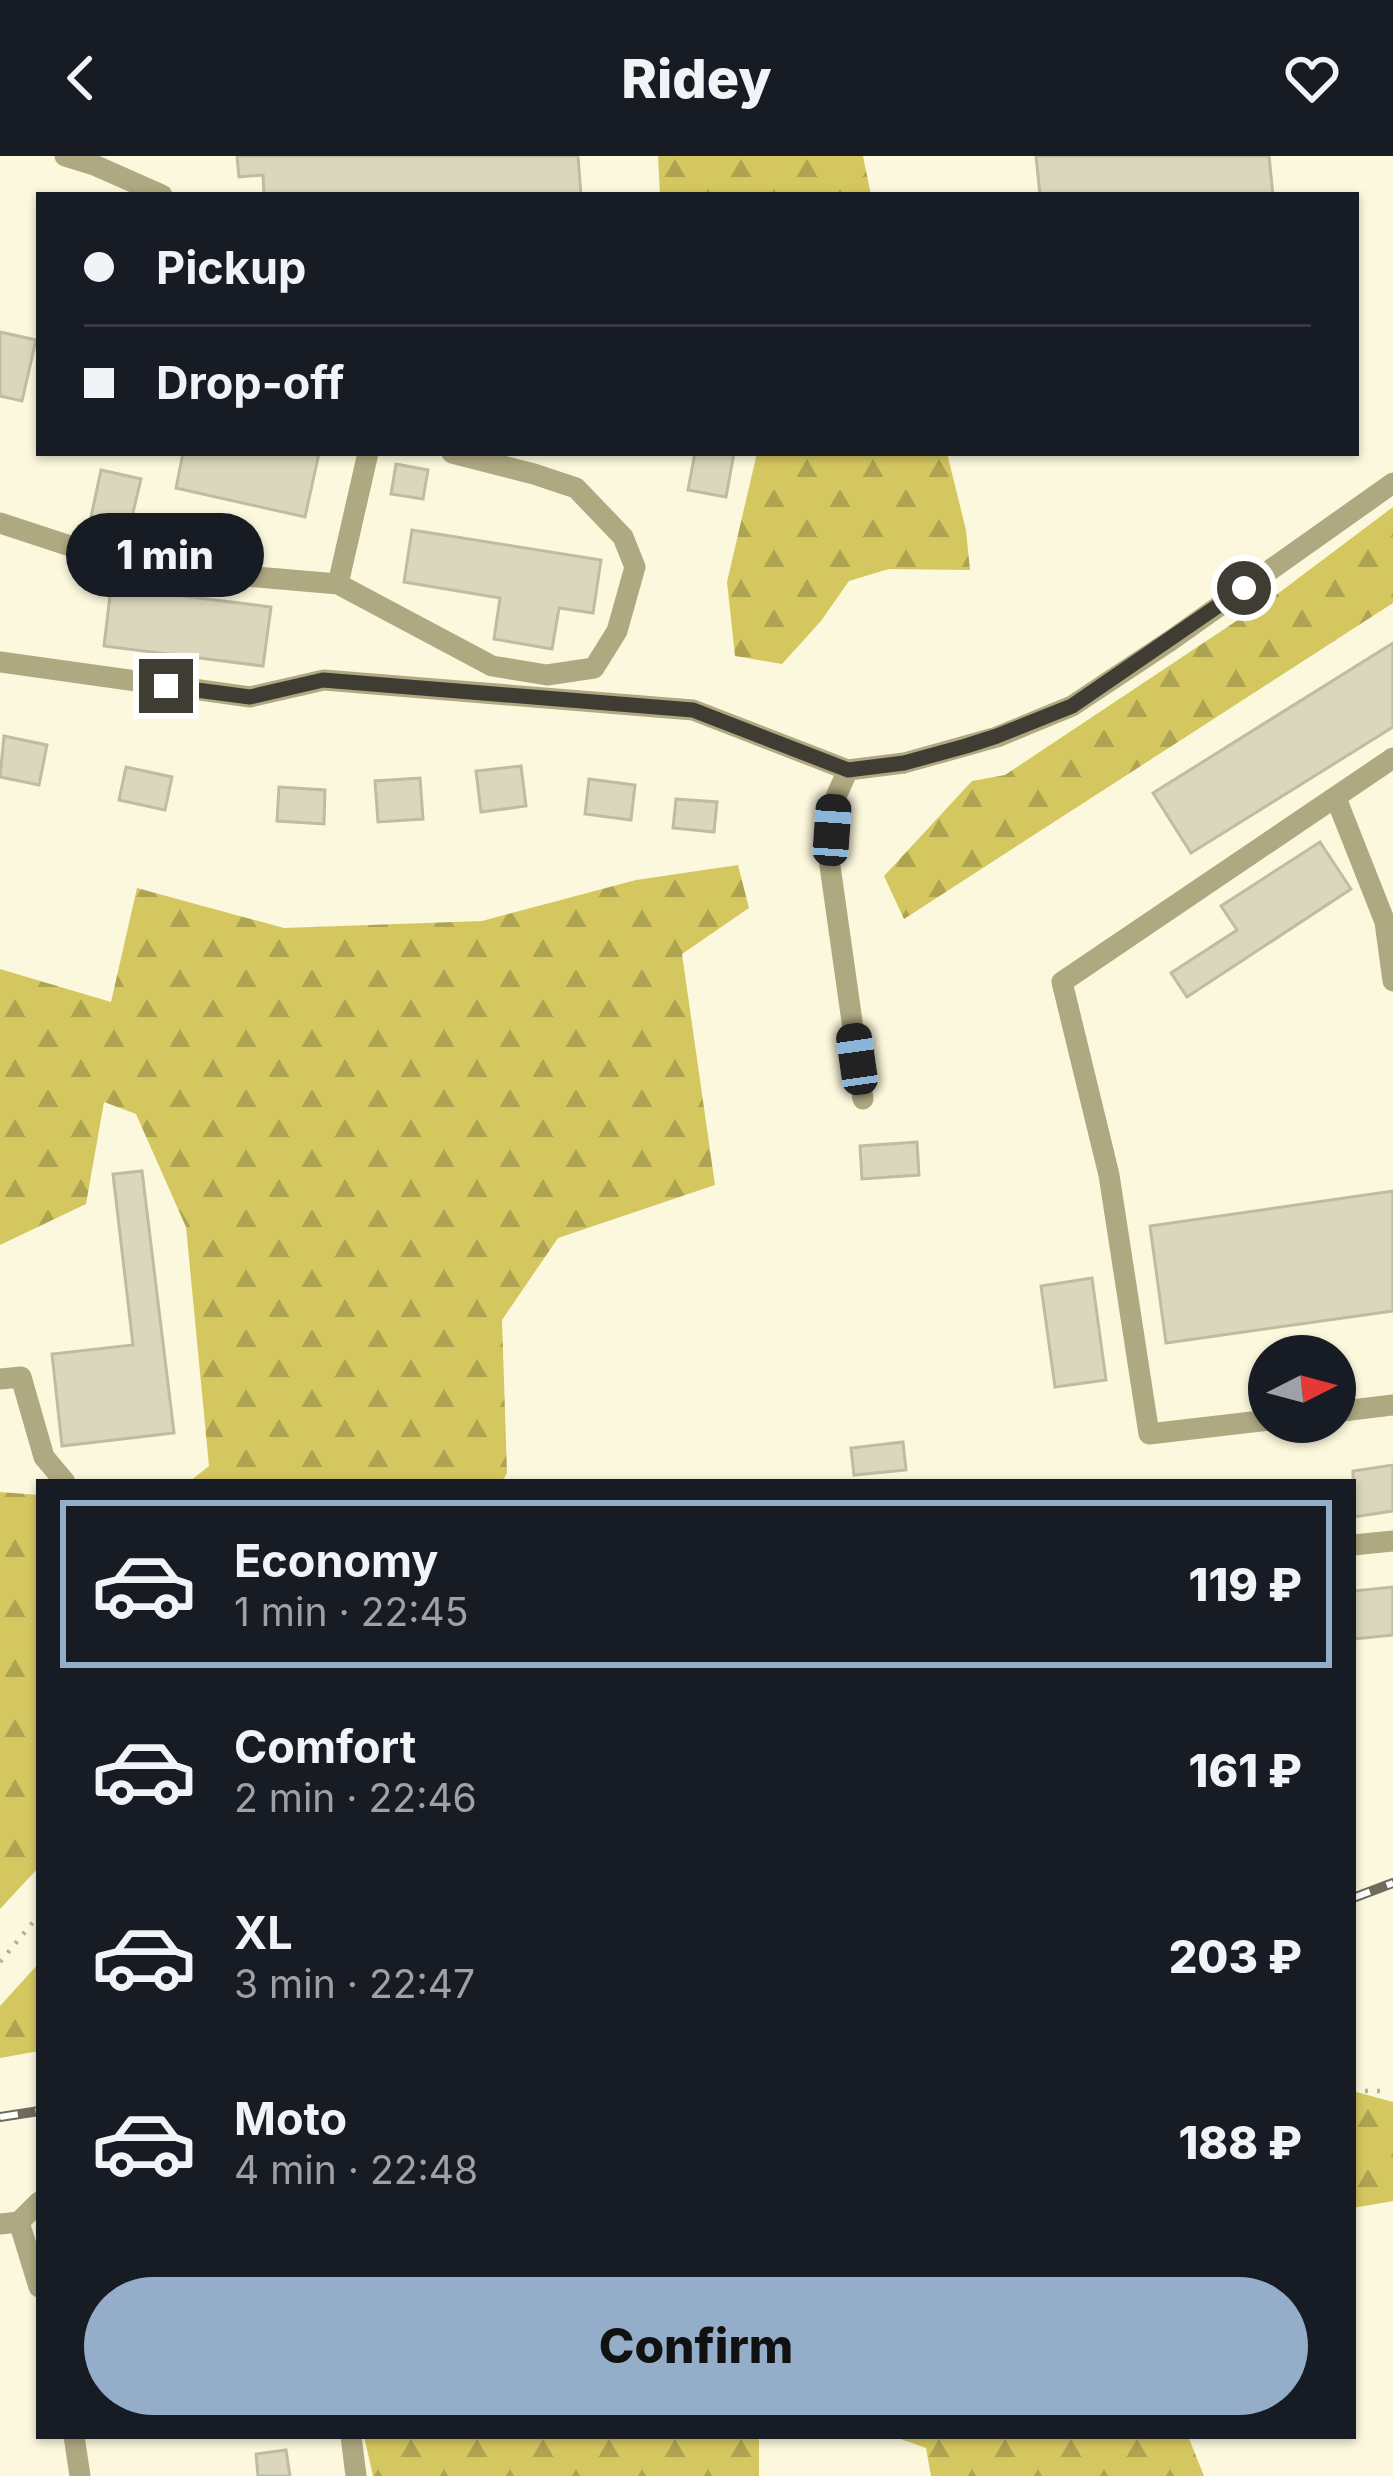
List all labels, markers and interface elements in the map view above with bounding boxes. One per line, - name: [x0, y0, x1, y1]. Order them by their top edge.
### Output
- icon: back: [48, 45, 114, 111]
- icon: heart: [1279, 45, 1345, 111]
- text: Ridey: [621, 46, 772, 111]
- text: Pickup: [156, 240, 306, 295]
- text: Drop-off: [156, 355, 344, 410]
- callout: 1 min: [67, 512, 265, 596]
- text: 1 min: [116, 531, 214, 578]
- route start: [1217, 561, 1271, 615]
- route end: [139, 659, 193, 713]
- car: [812, 793, 852, 867]
- car: [834, 1021, 880, 1097]
- north arrow: [1248, 1335, 1356, 1443]
- map controls: [1248, 1335, 1356, 1443]
- icon: car: [90, 1530, 198, 1638]
- text: Economy: [234, 1533, 438, 1588]
- text: 119 ₽: [1189, 1557, 1302, 1612]
- text: 1 min · 22:45: [234, 1588, 468, 1635]
- icon: car: [90, 1716, 198, 1824]
- text: Comfort: [234, 1719, 416, 1774]
- text: 161 ₽: [1189, 1743, 1302, 1798]
- text: 2 min · 22:46: [234, 1774, 477, 1821]
- icon: car: [90, 1902, 198, 2010]
- text: XL: [234, 1905, 293, 1960]
- text: 203 ₽: [1169, 1929, 1302, 1984]
- text: 3 min · 22:47: [234, 1960, 475, 2007]
- icon: car: [90, 2088, 198, 2196]
- text: Moto: [234, 2091, 347, 2146]
- text: 188 ₽: [1178, 2115, 1302, 2170]
- text: 4 min · 22:48: [234, 2146, 478, 2193]
- button: Confirm: [84, 2277, 1308, 2415]

